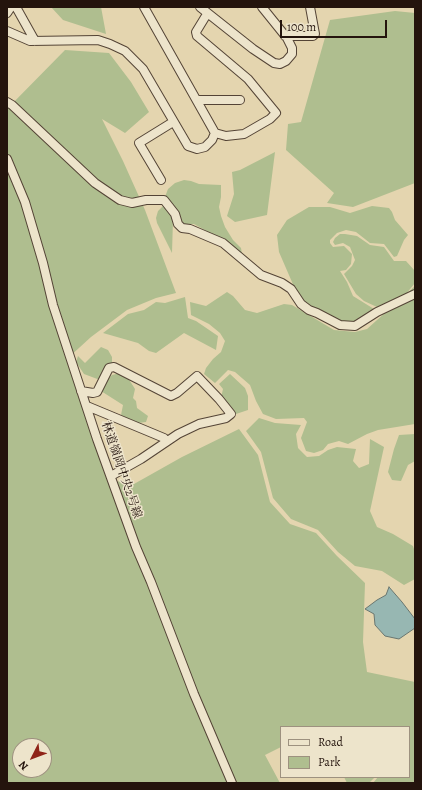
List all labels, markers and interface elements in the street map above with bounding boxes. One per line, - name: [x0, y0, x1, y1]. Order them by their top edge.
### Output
- scale bar: [282, 12, 389, 38]
- text: 100 m: [287, 19, 316, 35]
- street label: 林道嶺岡中央2号線: [98, 420, 144, 520]
- legend: [280, 726, 410, 778]
- text: Road: [318, 734, 343, 750]
- north arrow: [12, 738, 52, 778]
- text: Park: [318, 754, 341, 770]
- text: N: [15, 758, 32, 774]

